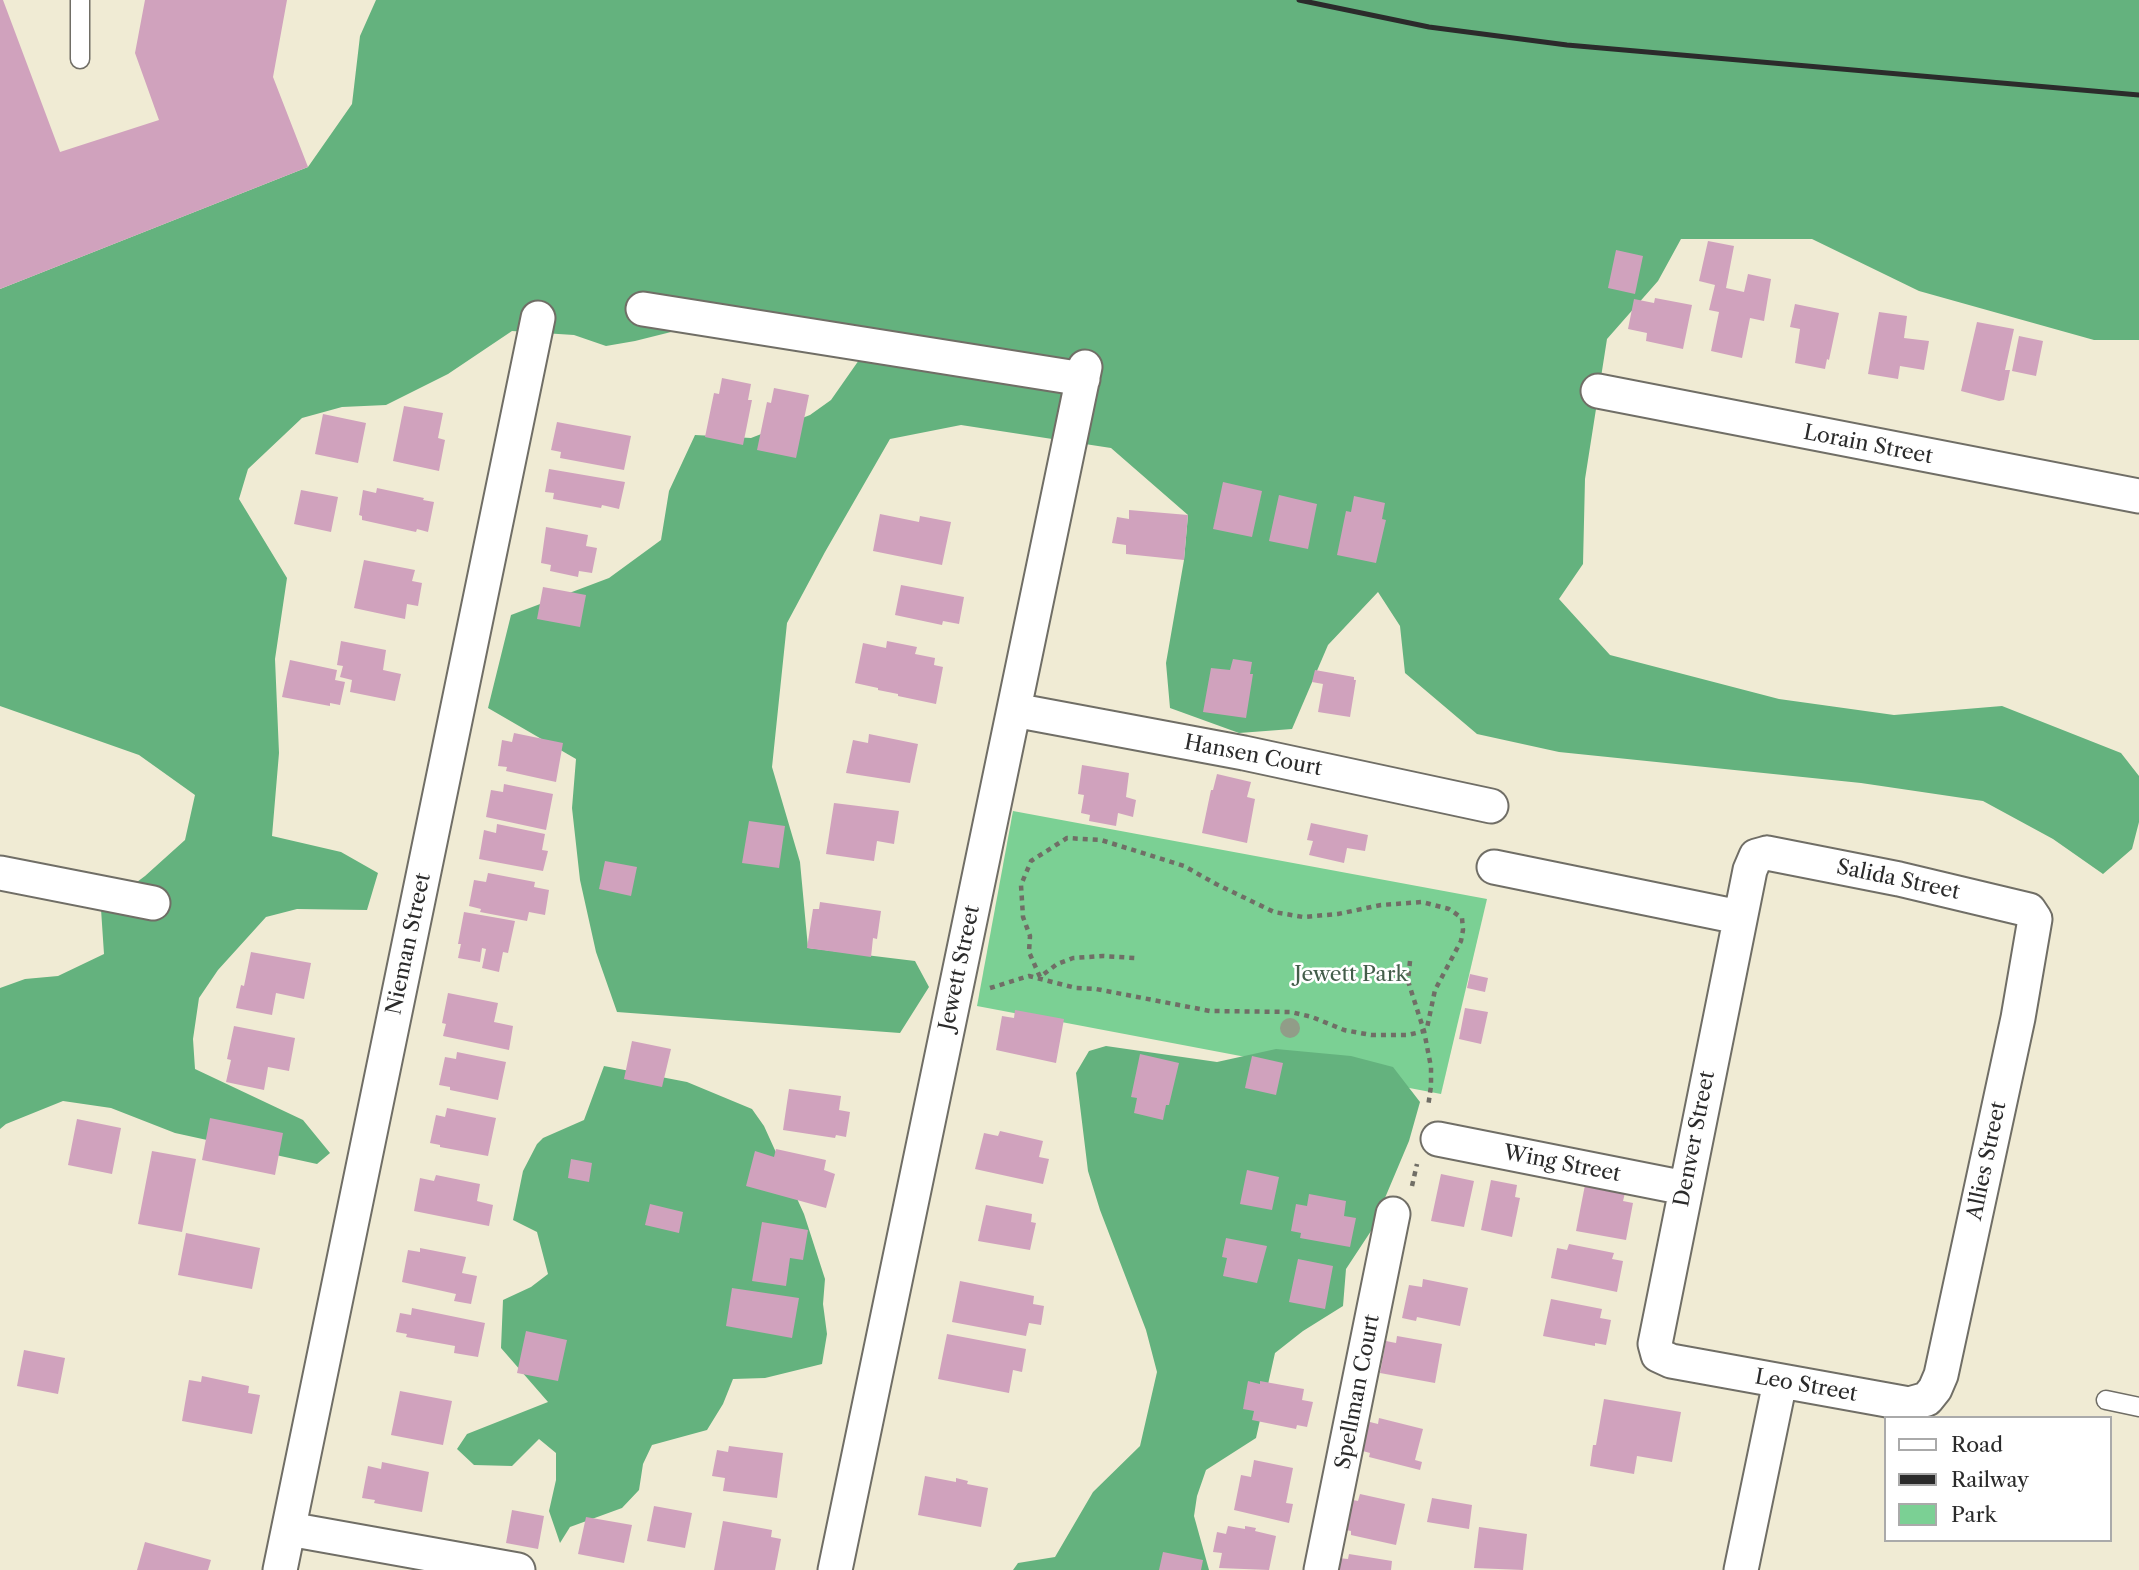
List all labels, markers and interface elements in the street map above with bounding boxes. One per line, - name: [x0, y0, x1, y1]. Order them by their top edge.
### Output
- street label: Lorain Street: [1801, 420, 1935, 470]
- street label: Hansen Court: [1182, 730, 1324, 782]
- street label: Salida Street: [1834, 855, 1962, 905]
- street label: Nieman Street: [382, 871, 436, 1017]
- street label: Jewett Street: [934, 903, 986, 1033]
- park label: Jewett Park: [1294, 962, 1408, 988]
- street label: Denver Street: [1669, 1069, 1721, 1209]
- street label: Allies Street: [1962, 1099, 2012, 1223]
- street label: Wing Street: [1501, 1140, 1623, 1188]
- street label: Spellman Court: [1331, 1312, 1385, 1472]
- street label: Leo Street: [1753, 1365, 1859, 1407]
- legend: [1884, 1416, 2111, 1542]
- text: Road: [1951, 1432, 2003, 1457]
- text: Railway: [1951, 1467, 2029, 1492]
- text: Park: [1951, 1502, 1997, 1527]

